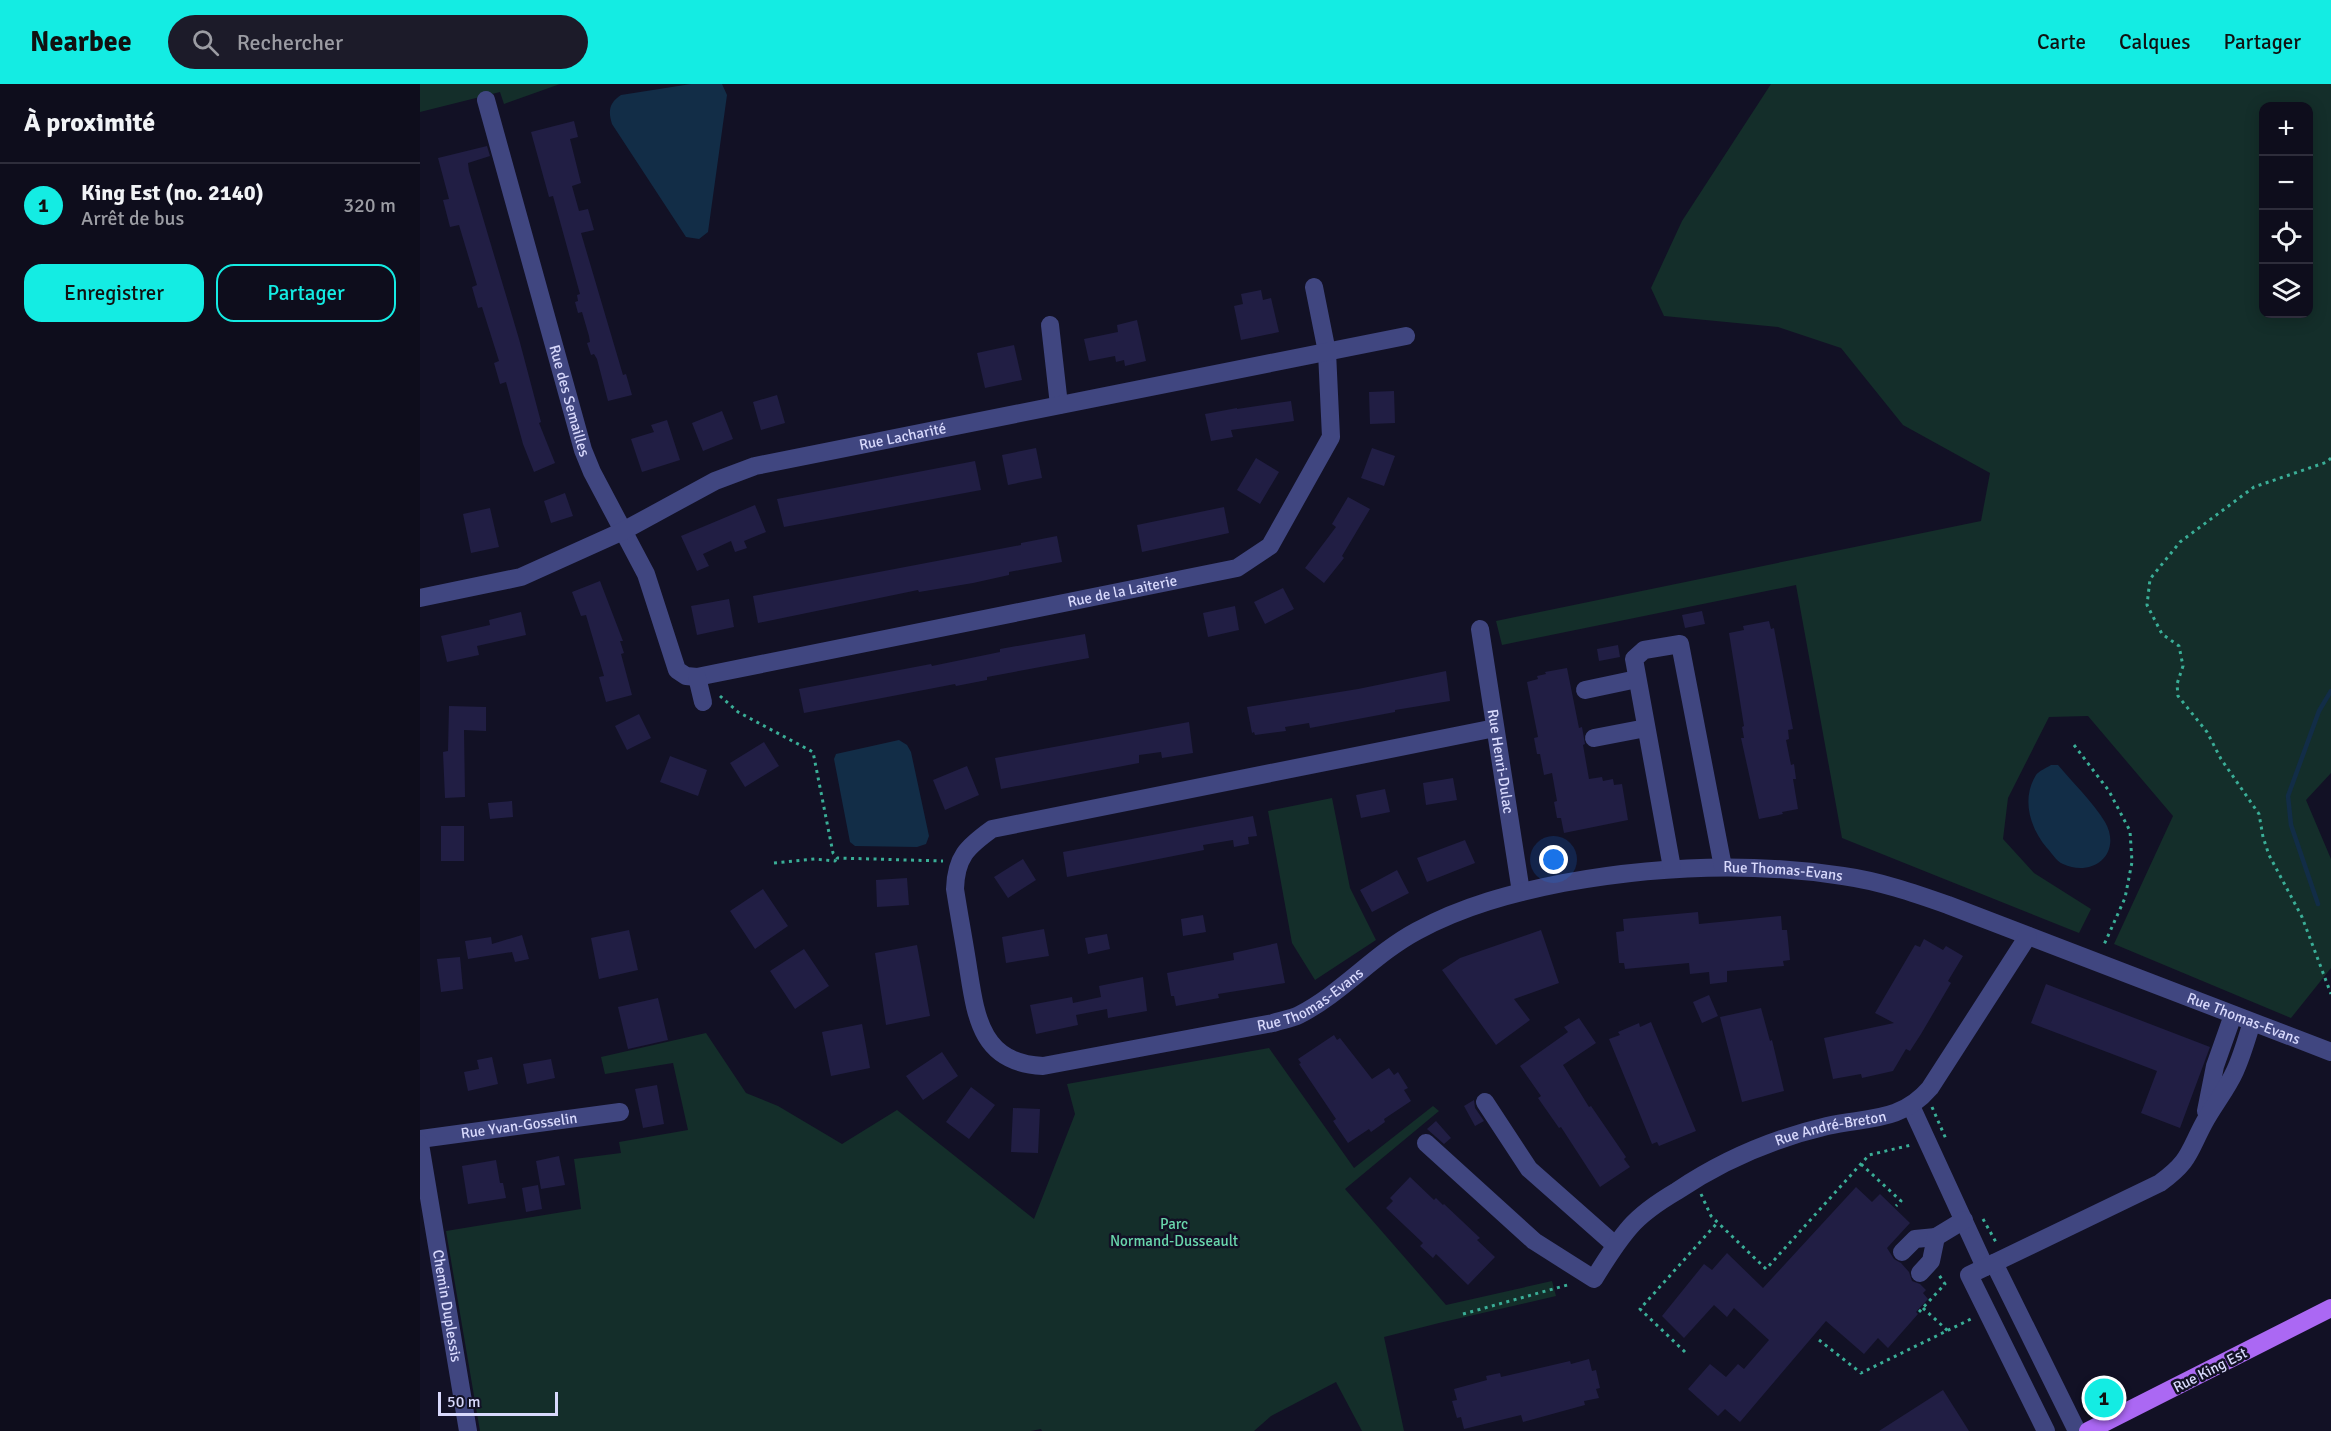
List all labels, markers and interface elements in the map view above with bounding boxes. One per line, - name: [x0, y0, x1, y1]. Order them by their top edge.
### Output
- search box: [168, 15, 588, 69]
- text: Nearbee: [30, 25, 132, 59]
- icon: search: [189, 26, 222, 59]
- text: Rechercher: [237, 29, 343, 56]
- text: Carte: [2037, 29, 2086, 55]
- text: Calques: [2119, 29, 2190, 55]
- text: Partager: [2223, 29, 2301, 55]
- map controls: [2259, 102, 2313, 318]
- button: +: [2259, 102, 2313, 156]
- text: À proximité: [24, 107, 155, 139]
- button: −: [2259, 156, 2313, 210]
- text: King Est (no. 2140): [81, 179, 264, 206]
- text: 1: [38, 193, 49, 218]
- text: 320 m: [343, 193, 396, 218]
- text: Arrêt de bus: [81, 206, 184, 231]
- button: locate: [2259, 210, 2313, 264]
- button: Enregistrer: [24, 264, 204, 322]
- button: Partager: [216, 264, 396, 322]
- button: layers: [2259, 264, 2313, 318]
- street label: Rue des Semailles: [545, 343, 594, 460]
- street label: Rue Lacharité: [858, 419, 948, 454]
- street label: Rue de la Laiterie: [1066, 571, 1179, 611]
- street label: Rue Henri-Dulac: [1484, 708, 1518, 815]
- your location: [1539, 845, 1568, 874]
- street label: Rue Thomas-Evans: [1723, 859, 1844, 885]
- street label: Rue Thomas-Evans: [1255, 964, 1367, 1035]
- street label: Rue Thomas-Evans: [2184, 989, 2303, 1048]
- street label: Rue André-Breton: [1772, 1107, 1888, 1150]
- street label: Rue Yvan-Gosselin: [460, 1109, 579, 1142]
- park label: Parc Normand-Dusseault: [1110, 1215, 1238, 1250]
- street label: Chemin Duplessis: [429, 1248, 465, 1364]
- street label: Rue King Est: [2170, 1344, 2250, 1396]
- pin: 1: [2084, 1376, 2124, 1420]
- scale bar: [438, 1389, 558, 1416]
- text: 50 m: [447, 1392, 481, 1412]

